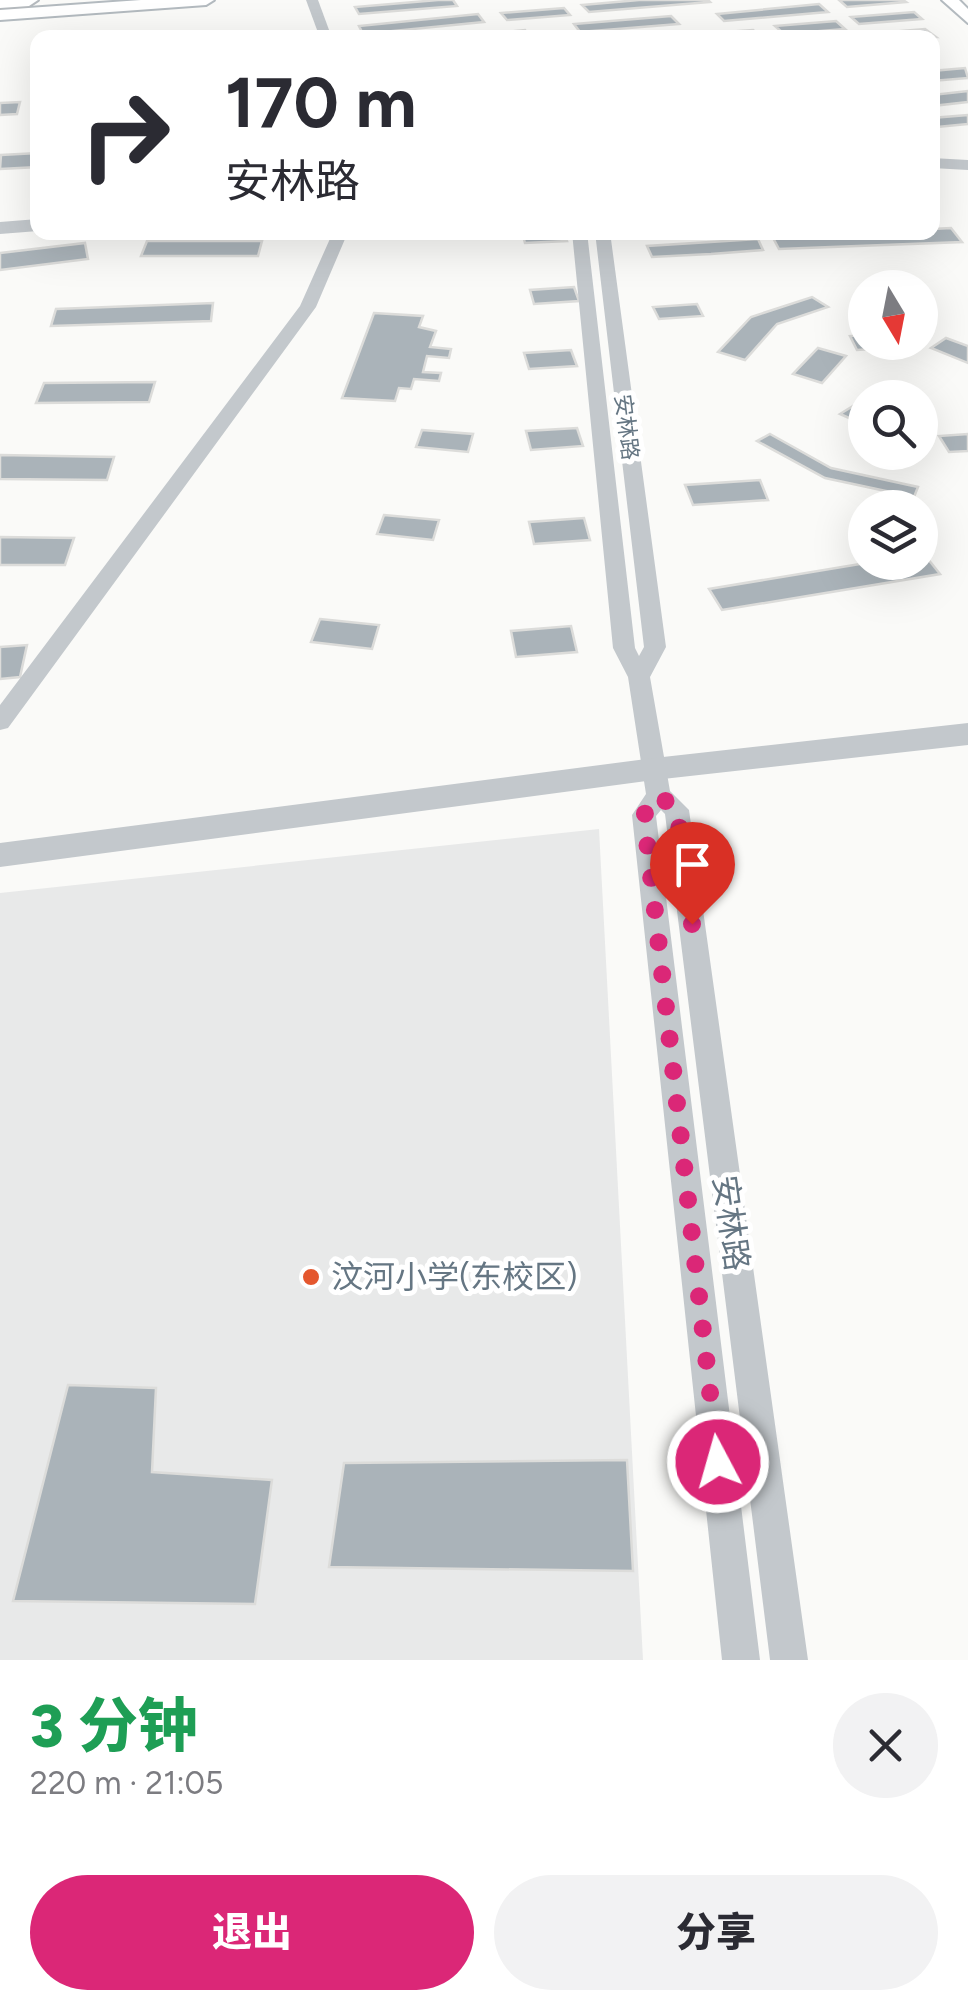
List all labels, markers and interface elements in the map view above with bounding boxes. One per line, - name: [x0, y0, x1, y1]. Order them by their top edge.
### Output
- text: 170 m: [225, 60, 417, 145]
- icon: right: [60, 70, 190, 200]
- text: 安林路: [225, 154, 360, 208]
- north arrow: [848, 270, 938, 360]
- map controls: [848, 270, 938, 580]
- button: search: [848, 380, 938, 470]
- street label: 安林路: [609, 393, 644, 461]
- button: layers: [848, 490, 938, 580]
- pin: [650, 822, 735, 925]
- icon: arrive: [665, 837, 720, 892]
- street label: 安林路: [706, 1173, 756, 1273]
- place label: 汶河小学(东校区): [331, 1258, 578, 1296]
- marker: 汶河小学(东校区): [300, 1266, 322, 1288]
- position arrow: [666, 1410, 770, 1514]
- text: 3 分钟: [30, 1690, 198, 1762]
- button: close: [833, 1693, 938, 1798]
- text: 220 m · 21:05: [30, 1764, 223, 1802]
- button: 退出: [30, 1875, 474, 1990]
- button: 分享: [494, 1875, 938, 1990]

